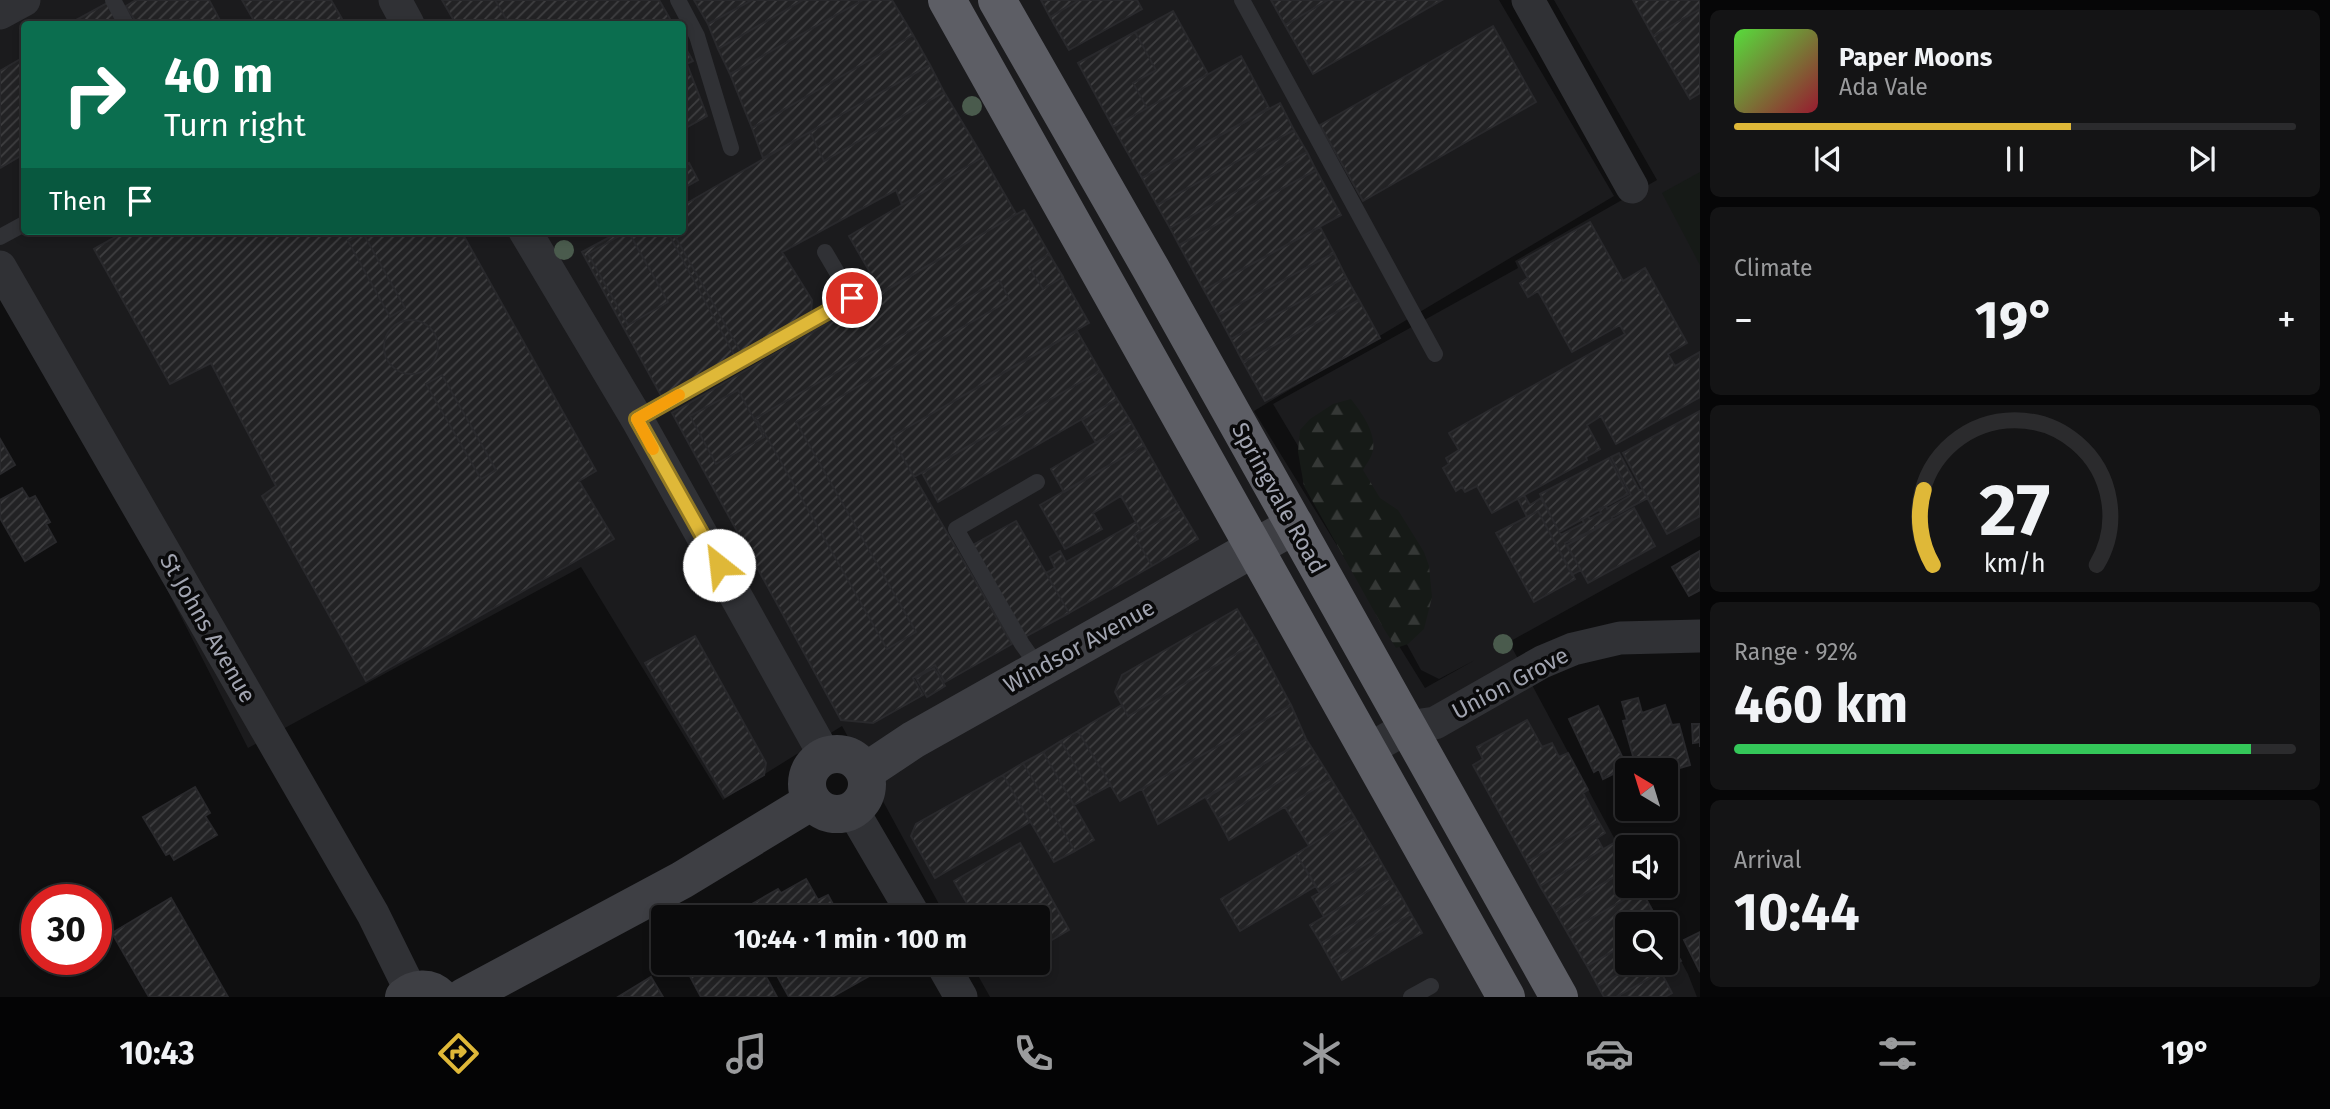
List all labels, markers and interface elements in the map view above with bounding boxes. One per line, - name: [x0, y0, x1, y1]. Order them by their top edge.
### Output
- text: Paper Moons: [1839, 42, 1992, 73]
- text: 40 m: [164, 46, 273, 105]
- icon: right: [49, 49, 140, 140]
- text: Ada Vale: [1839, 73, 1928, 101]
- text: Turn right: [164, 106, 306, 144]
- icon: previous: [1809, 140, 1847, 178]
- icon: pause: [1996, 140, 2034, 178]
- icon: next: [2183, 140, 2221, 178]
- icon: arrive: [121, 182, 159, 220]
- text: Then: [49, 186, 107, 217]
- text: Climate: [1734, 254, 1813, 282]
- pin: [822, 268, 882, 328]
- icon: arrive: [833, 279, 871, 317]
- text: 19°: [1975, 289, 2055, 352]
- text: −: [1734, 297, 1753, 343]
- text: +: [2277, 297, 2296, 343]
- street label: Springvale Road: [1226, 418, 1332, 578]
- text: 27: [1980, 467, 2050, 554]
- position arrow: [682, 528, 756, 602]
- street label: St Johns Avenue: [154, 548, 262, 708]
- text: km/h: [1984, 548, 2046, 578]
- street label: Windsor Avenue: [999, 593, 1159, 699]
- text: Range · 92%: [1734, 638, 1857, 666]
- street label: Union Grove: [1447, 641, 1573, 725]
- text: 460 km: [1734, 673, 1908, 736]
- north arrow: [1615, 758, 1678, 821]
- map controls: [1615, 758, 1678, 975]
- button: sound: [1615, 835, 1678, 898]
- text: Arrival: [1734, 846, 1801, 874]
- text: 10:44: [1734, 881, 1860, 944]
- speed limit sign: 30: [21, 884, 112, 975]
- button: search: [1615, 912, 1678, 975]
- text: 10:44 · 1 min · 100 m: [734, 924, 967, 955]
- icon: directions: [434, 1029, 483, 1078]
- icon: music: [722, 1029, 771, 1078]
- icon: phone: [1009, 1029, 1058, 1078]
- icon: climate: [1297, 1029, 1346, 1078]
- icon: car: [1585, 1029, 1634, 1078]
- icon: filters: [1873, 1029, 1922, 1078]
- text: 10:43: [119, 1034, 195, 1072]
- text: 19°: [2161, 1034, 2211, 1072]

